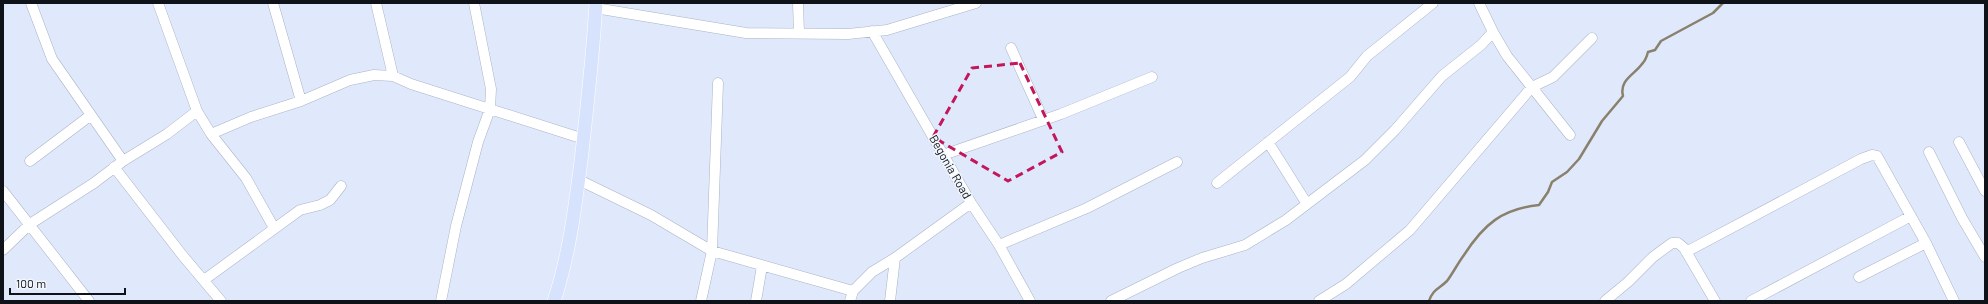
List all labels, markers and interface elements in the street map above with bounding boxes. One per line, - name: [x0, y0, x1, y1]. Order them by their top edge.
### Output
- street label: Begonia Road: [927, 132, 975, 201]
- scale bar: [10, 270, 125, 296]
- text: 100 m: [16, 276, 46, 290]

